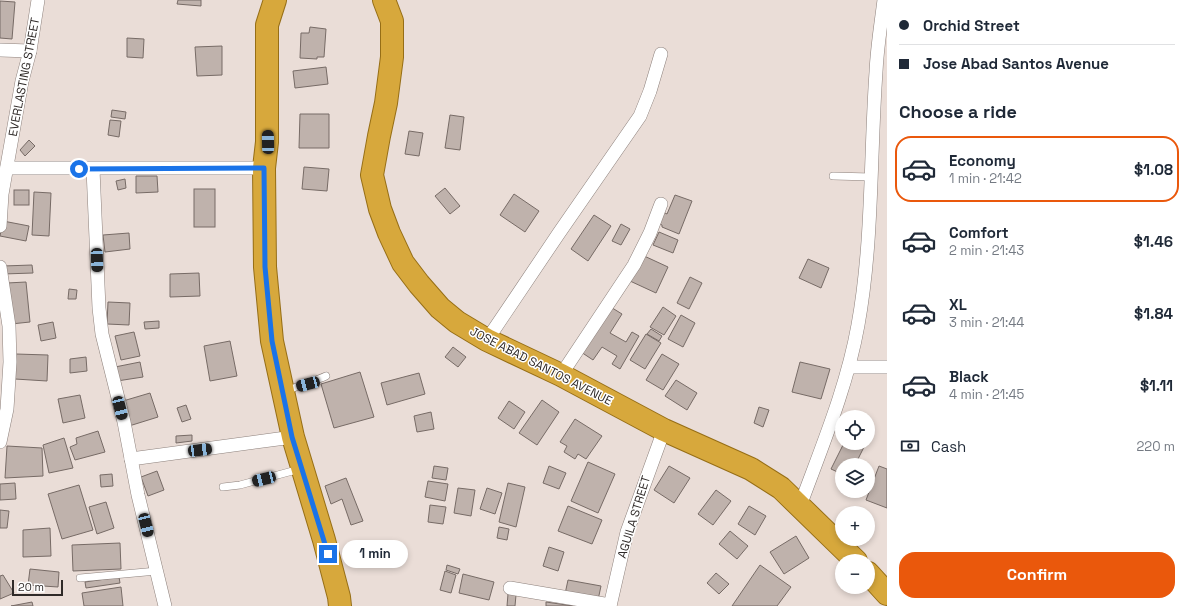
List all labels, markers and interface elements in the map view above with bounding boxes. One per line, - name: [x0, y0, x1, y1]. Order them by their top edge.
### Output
- street label: EVERLASTING STREET: [5, 16, 43, 138]
- text: Orchid Street: [923, 16, 1020, 35]
- text: Jose Abad Santos Avenue: [923, 54, 1109, 73]
- text: Choose a ride: [899, 100, 1017, 123]
- car: [262, 130, 274, 154]
- icon: car: [901, 151, 937, 187]
- text: Economy: [949, 151, 1016, 170]
- route start: [70, 160, 88, 178]
- text: $1.08: [1134, 160, 1173, 179]
- text: 1 min · 21:42: [949, 170, 1022, 187]
- icon: car: [901, 223, 937, 259]
- text: Comfort: [949, 223, 1009, 242]
- text: $1.46: [1134, 232, 1173, 251]
- text: 2 min · 21:43: [949, 242, 1024, 259]
- car: [91, 248, 103, 272]
- icon: car: [901, 295, 937, 331]
- text: XL: [949, 295, 967, 314]
- text: $1.84: [1134, 304, 1173, 323]
- text: 3 min · 21:44: [949, 314, 1024, 331]
- street label: JOSE ABAD SANTOS AVENUE: [467, 323, 615, 409]
- icon: car: [901, 367, 937, 403]
- text: Black: [949, 367, 989, 386]
- car: [295, 375, 321, 393]
- text: $1.11: [1140, 376, 1173, 395]
- text: 4 min · 21:45: [949, 386, 1024, 403]
- car: [111, 395, 129, 421]
- map controls: [835, 410, 875, 594]
- button: locate: [835, 410, 875, 450]
- icon: cash: [899, 435, 921, 457]
- text: Cash: [931, 437, 966, 456]
- text: 220 m: [1136, 438, 1175, 455]
- car: [187, 443, 213, 457]
- button: layers: [835, 458, 875, 498]
- car: [251, 470, 277, 488]
- street label: AGUILA STREET: [614, 474, 654, 560]
- button: +: [835, 506, 875, 546]
- car: [137, 512, 155, 538]
- callout: 1 min: [342, 540, 408, 568]
- route end: [319, 545, 337, 563]
- text: 1 min: [359, 545, 391, 562]
- button: Confirm: [899, 552, 1175, 598]
- button: −: [835, 554, 875, 594]
- scale bar: [12, 578, 63, 597]
- text: 20 m: [18, 580, 44, 594]

